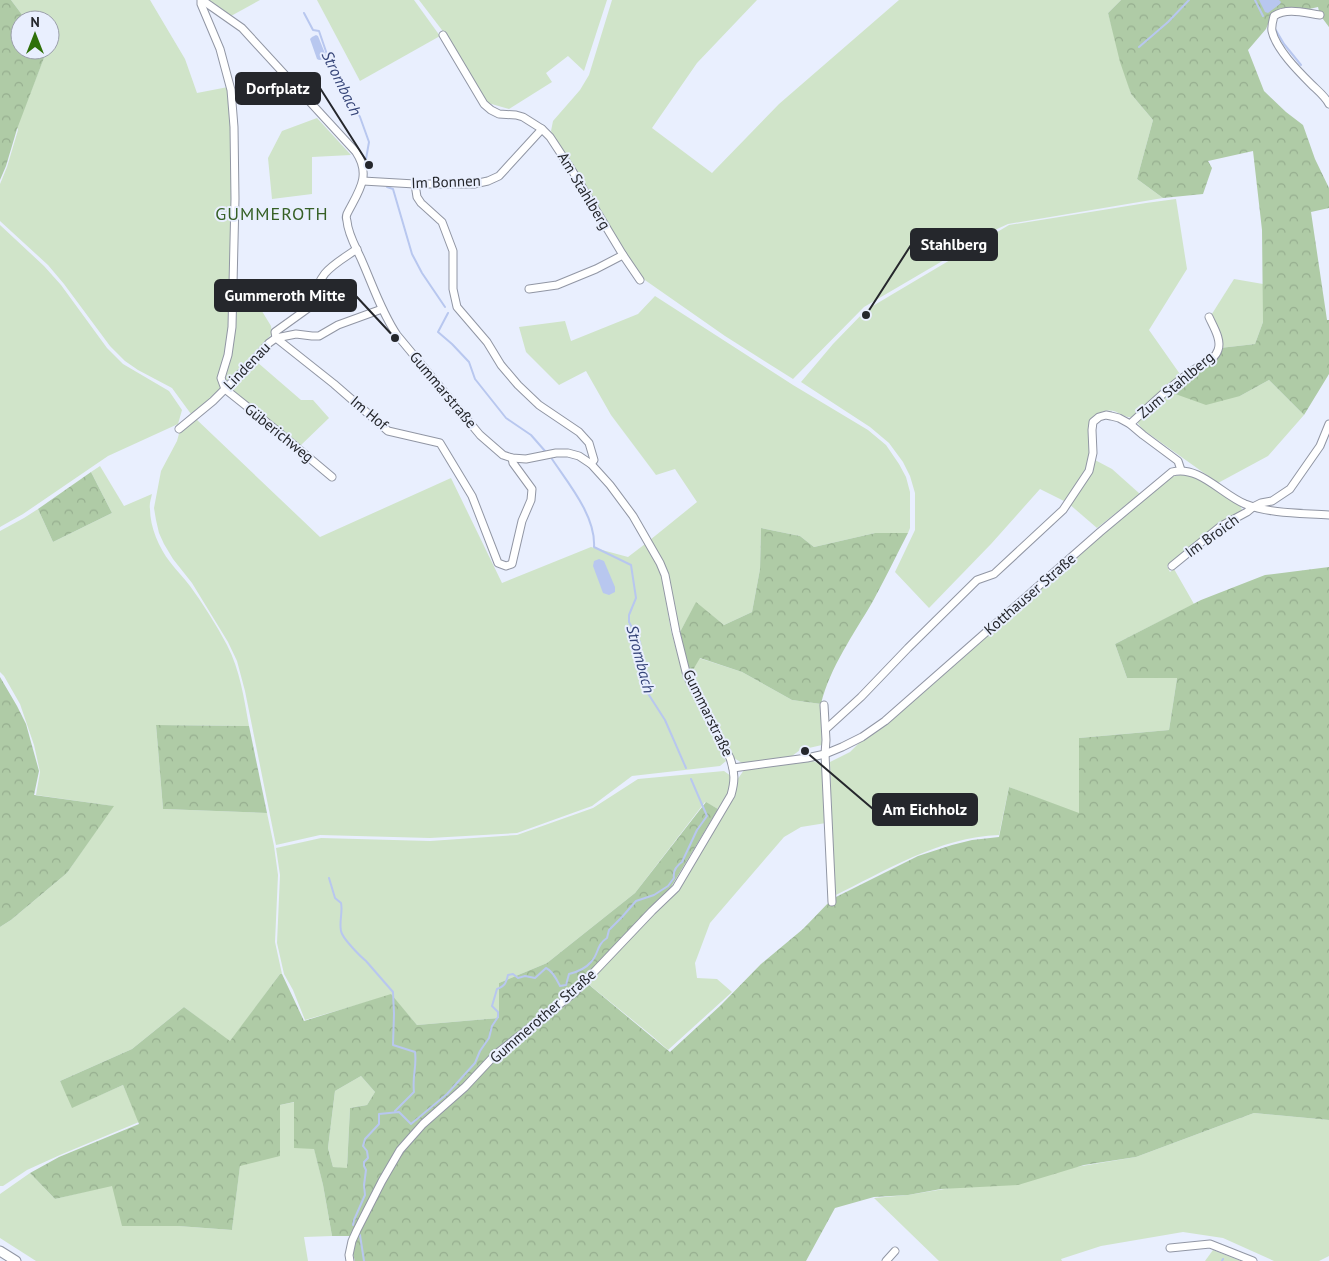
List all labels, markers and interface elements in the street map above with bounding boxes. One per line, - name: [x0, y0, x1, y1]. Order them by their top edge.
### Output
- north arrow: [10, 10, 60, 60]
- text: N: [30, 13, 40, 31]
- water label: Strombach: [318, 47, 366, 119]
- callout: Dorfplatz: [236, 73, 320, 104]
- text: Dorfplatz: [246, 78, 310, 98]
- street label: Am Stahlberg: [554, 149, 615, 233]
- street label: Im Bonnen: [411, 171, 481, 192]
- district label: GUMMEROTH: [215, 202, 329, 225]
- callout: Stahlberg: [911, 229, 997, 260]
- text: Stahlberg: [921, 234, 987, 254]
- callout: Gummeroth Mitte: [215, 280, 356, 311]
- text: Gummeroth Mitte: [224, 285, 346, 305]
- street label: Lindenau: [219, 338, 274, 394]
- street label: Gummarstraße: [406, 347, 481, 432]
- street label: Zum Stahlberg: [1134, 347, 1218, 422]
- street label: Im Hof: [347, 391, 393, 435]
- street label: Güberichweg: [241, 399, 318, 466]
- street label: Im Broich: [1181, 510, 1242, 561]
- street label: Kotthauser Straße: [980, 549, 1079, 639]
- water label: Strombach: [622, 623, 660, 695]
- street label: Gummarstraße: [679, 666, 738, 759]
- callout: Am Eichholz: [873, 794, 977, 825]
- text: Am Eichholz: [883, 799, 967, 819]
- street label: Gummerother Straße: [486, 964, 600, 1067]

